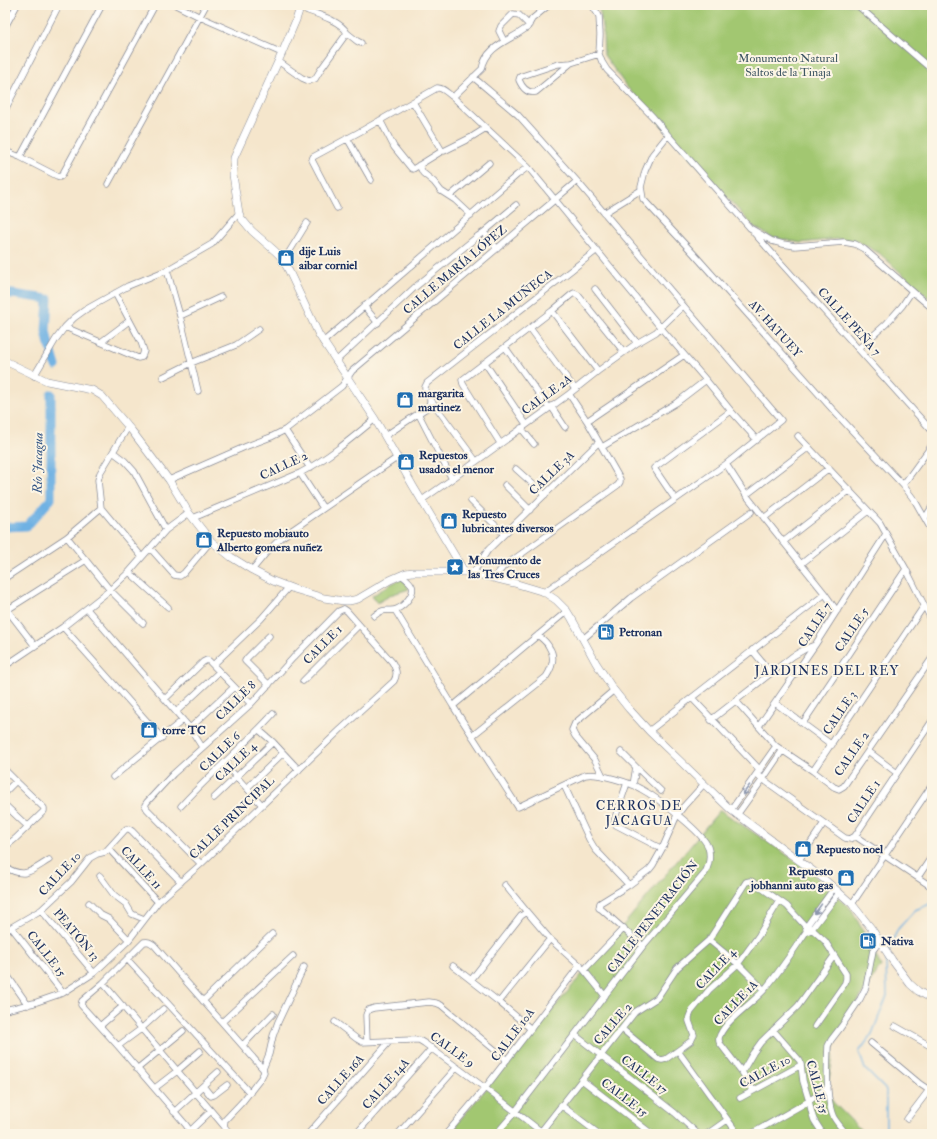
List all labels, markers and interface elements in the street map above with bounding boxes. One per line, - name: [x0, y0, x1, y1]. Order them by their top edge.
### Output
- park label: Monumento Natural Saltos de la Tinaja: [738, 51, 838, 80]
- street label: CALLE MARÍA LÓPEZ: [400, 222, 510, 318]
- place label: dije Luis aibar corniel: [299, 244, 358, 273]
- shop icon: dije Luis aibar corniel: [276, 248, 296, 268]
- street label: CALLE LA MUÑECA: [451, 266, 556, 353]
- street label: CALLE PEÑA 7: [814, 285, 884, 360]
- street label: AV. HATUEY: [745, 296, 805, 361]
- street label: CALLE 2A: [519, 371, 575, 418]
- place label: margarita martinez: [418, 386, 465, 415]
- shop icon: margarita martinez: [395, 390, 415, 410]
- water label: Río Jacagua: [29, 432, 47, 495]
- street label: CALLE 3A: [526, 447, 578, 498]
- street label: CALLE 2: [258, 448, 310, 484]
- place label: Repuestos usados el menor: [418, 448, 494, 477]
- shop icon: Repuestos usados el menor: [396, 452, 416, 472]
- place label: Repuesto lubricantes diversos: [461, 507, 554, 536]
- shop icon: Repuesto lubricantes diversos: [439, 511, 459, 531]
- place label: Repuesto mobiauto Alberto gomera nuñez: [216, 526, 323, 555]
- shop icon: Repuesto mobiauto Alberto gomera nuñez: [194, 530, 214, 550]
- place label: Monumento de las Tres Cruces: [467, 553, 542, 582]
- place icon: Monumento de las Tres Cruces: [445, 557, 465, 577]
- street label: CALLE 7: [795, 599, 835, 650]
- street label: CALLE 5: [832, 604, 873, 655]
- street label: CALLE 1: [300, 622, 346, 668]
- fuel station icon: Petronan: [596, 622, 616, 642]
- place label: Petronan: [619, 625, 663, 640]
- district label: JARDINES DEL REY: [753, 663, 900, 679]
- street label: CALLE 8: [213, 678, 260, 724]
- street label: CALLE 3: [820, 688, 860, 738]
- shop icon: torre TC: [139, 720, 159, 740]
- place label: torre TC: [162, 723, 206, 738]
- street label: CALLE 6: [196, 728, 244, 775]
- street label: CALLE 2: [831, 729, 873, 779]
- street label: CALLE 4: [212, 739, 260, 785]
- street label: CALLE PRINCIPAL: [186, 773, 278, 863]
- street label: CALLE 1: [844, 777, 884, 827]
- one-way arrow: [742, 784, 750, 795]
- district label: CERROS DE JACAGUA: [596, 798, 682, 829]
- shop icon: Repuesto noel: [793, 839, 813, 859]
- place label: Repuesto noel: [816, 842, 884, 857]
- street label: CALLE 11: [117, 843, 165, 893]
- street label: CALLE 10: [36, 849, 84, 899]
- street label: CALLE PENETRACIÓN: [604, 857, 702, 976]
- place label: Repuesto jobhanni auto gas: [748, 864, 833, 893]
- shop icon: Repuesto jobhanni auto gas: [836, 868, 856, 888]
- one-way arrow: [814, 904, 823, 915]
- street label: PEATÓN 13: [50, 906, 102, 964]
- street label: CALLE 15: [23, 928, 69, 981]
- fuel station icon: Nativa: [858, 931, 878, 951]
- place label: Nativa: [880, 934, 915, 949]
- street label: CALLE 4: [693, 945, 740, 993]
- street label: CALLE 1A: [711, 977, 761, 1029]
- street label: CALLE 2: [591, 1000, 635, 1048]
- street label: CALLE 10A: [488, 1005, 538, 1065]
- street label: CALLE 9: [427, 1029, 477, 1071]
- street label: CALLE 16A: [314, 1051, 368, 1108]
- street label: CALLE 17: [618, 1052, 671, 1098]
- street label: CALLE 10: [737, 1052, 793, 1092]
- street label: CALLE 14A: [359, 1055, 413, 1113]
- street label: CALLE 35: [803, 1059, 832, 1116]
- street label: CALLE 15: [598, 1075, 651, 1121]

